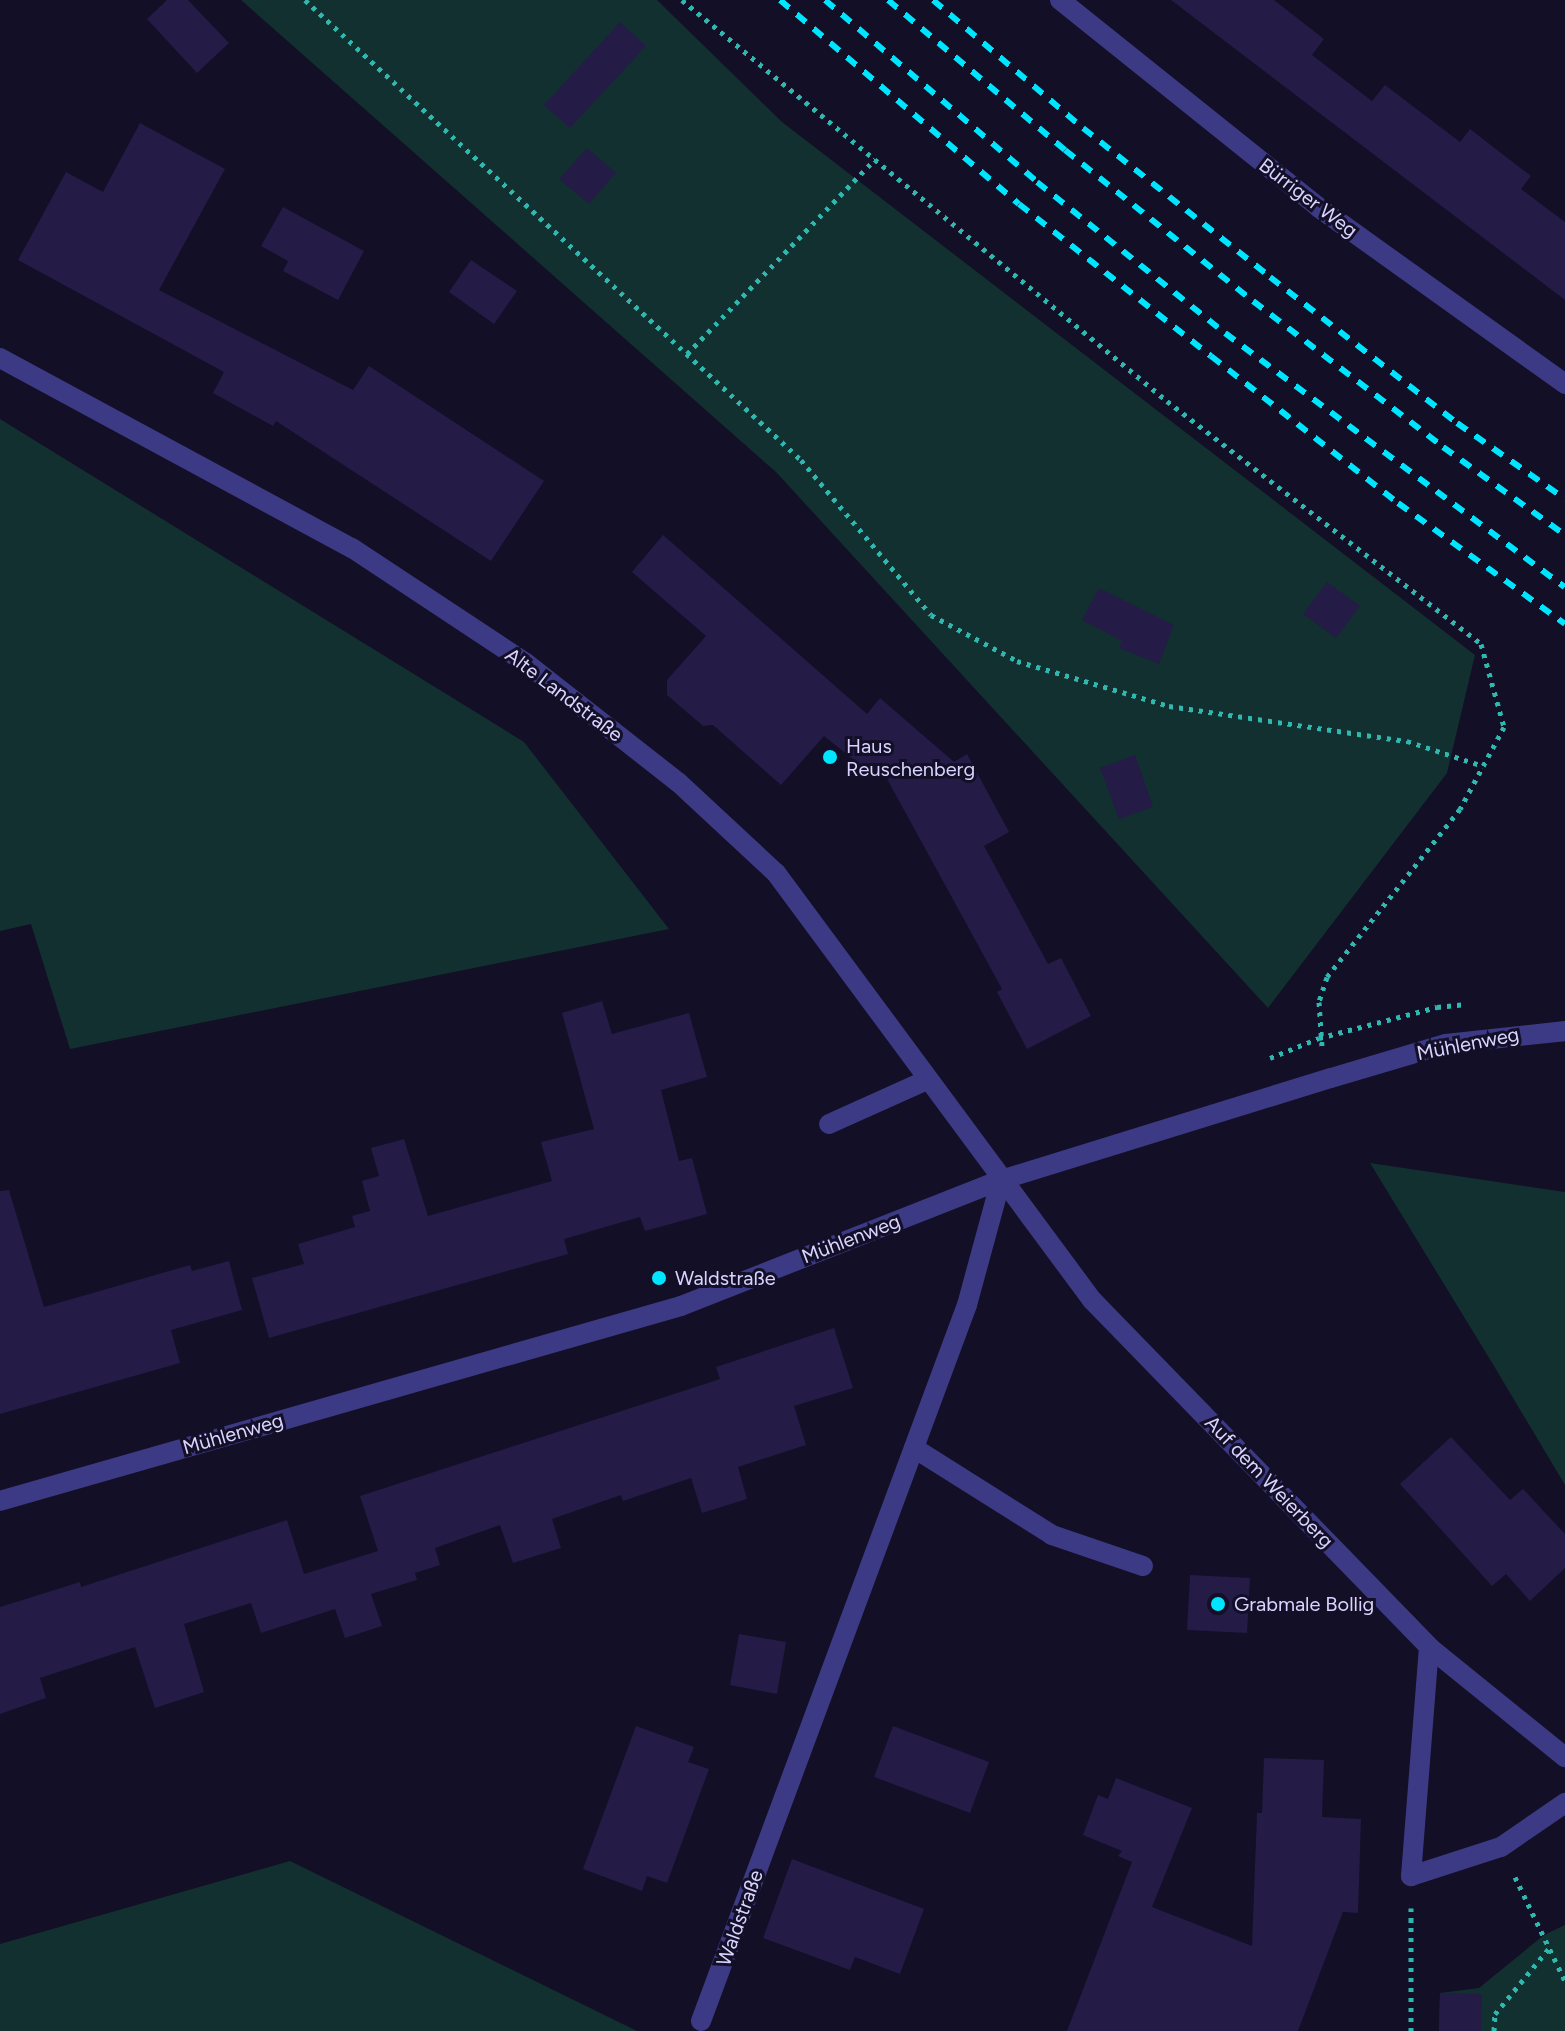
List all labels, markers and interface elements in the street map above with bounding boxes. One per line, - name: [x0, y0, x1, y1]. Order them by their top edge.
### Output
- street label: Bürriger Weg: [1254, 153, 1362, 243]
- street label: Alte Landstraße: [501, 643, 627, 747]
- place label: Haus Reuschenberg: [846, 734, 975, 781]
- marker: Haus Reuschenberg: [821, 748, 839, 766]
- street label: Mühlenweg: [1415, 1022, 1521, 1066]
- street label: Mühlenweg: [798, 1209, 904, 1269]
- place label: Waldstraße: [675, 1266, 776, 1290]
- marker: Waldstraße: [650, 1269, 668, 1287]
- street label: Mühlenweg: [180, 1408, 286, 1460]
- street label: Auf dem Weierberg: [1200, 1411, 1338, 1553]
- place label: Grabmale Bollig: [1234, 1592, 1374, 1616]
- marker: Grabmale Bollig: [1209, 1595, 1227, 1613]
- street label: Waldstraße: [711, 1867, 769, 1969]

